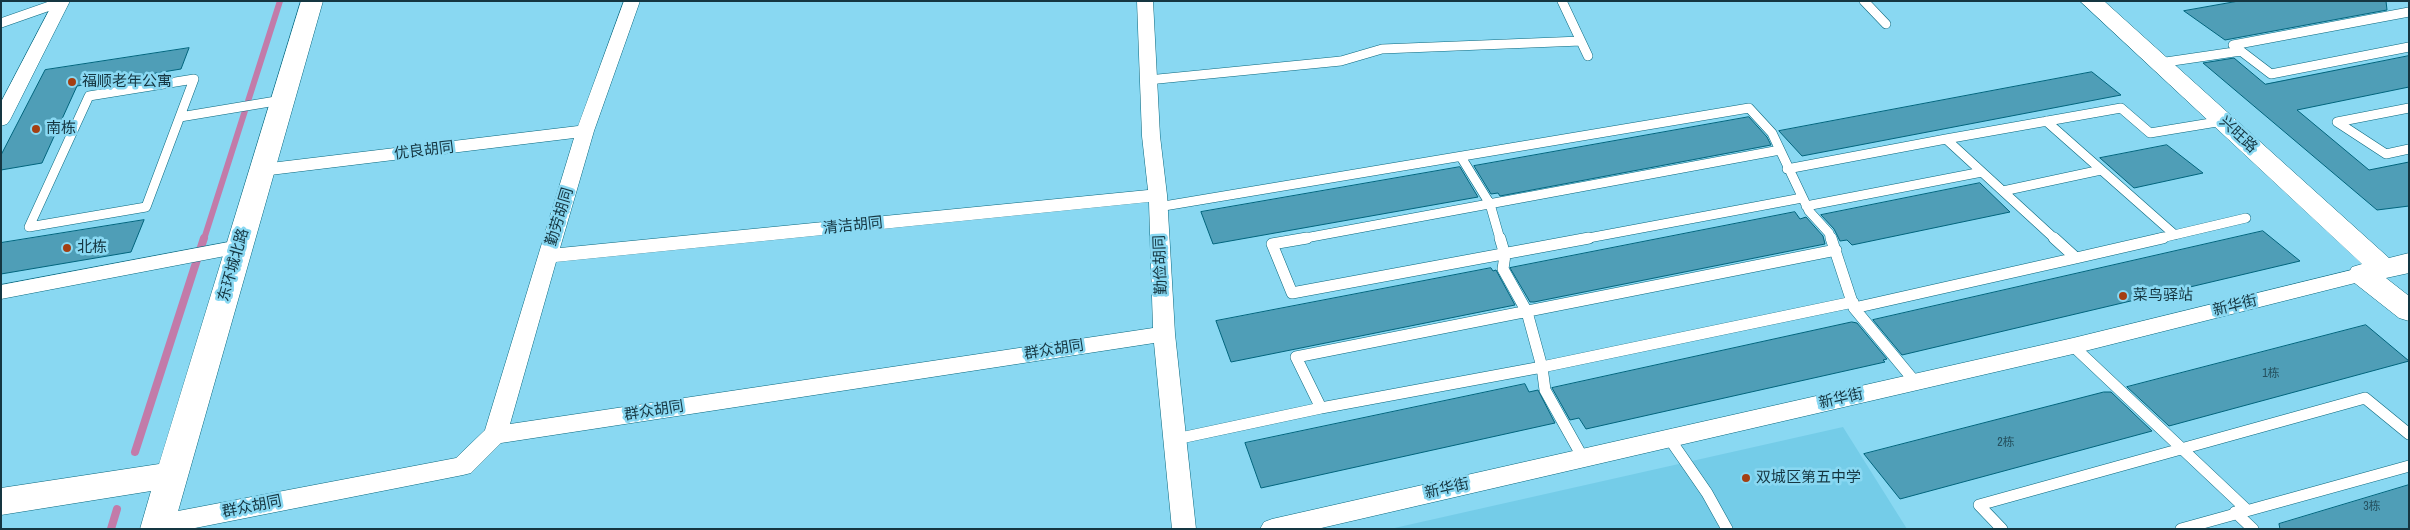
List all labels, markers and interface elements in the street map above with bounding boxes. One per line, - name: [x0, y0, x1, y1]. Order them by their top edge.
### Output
- place label: 福顺老年公寓: [82, 73, 172, 91]
- marker: 福顺老年公寓: [66, 76, 78, 88]
- street label: 兴旺路: [2215, 113, 2261, 157]
- place label: 南栋: [46, 120, 76, 138]
- marker: 南栋: [30, 123, 42, 135]
- street label: 优良胡同: [393, 138, 455, 164]
- street label: 勤劳胡同: [543, 186, 577, 248]
- street label: 清洁胡同: [822, 214, 884, 238]
- street label: 东环城北路: [215, 226, 253, 304]
- street label: 勤俭胡同: [1151, 235, 1171, 295]
- place label: 北栋: [77, 239, 107, 257]
- marker: 北栋: [61, 242, 73, 254]
- place label: 菜鸟驿站: [2133, 287, 2193, 305]
- marker: 菜鸟驿站: [2117, 290, 2129, 302]
- street label: 新华街: [2211, 292, 2259, 320]
- street label: 群众胡同: [1023, 336, 1085, 364]
- house number: 1栋: [2262, 367, 2280, 381]
- street label: 新华街: [1817, 385, 1865, 413]
- street label: 群众胡同: [623, 397, 685, 425]
- house number: 2栋: [1997, 436, 2015, 450]
- place label: 双城区第五中学: [1756, 469, 1861, 487]
- marker: 双城区第五中学: [1740, 472, 1752, 484]
- street label: 新华街: [1423, 475, 1471, 503]
- street label: 群众胡同: [221, 492, 283, 522]
- house number: 3栋: [2363, 500, 2381, 514]

